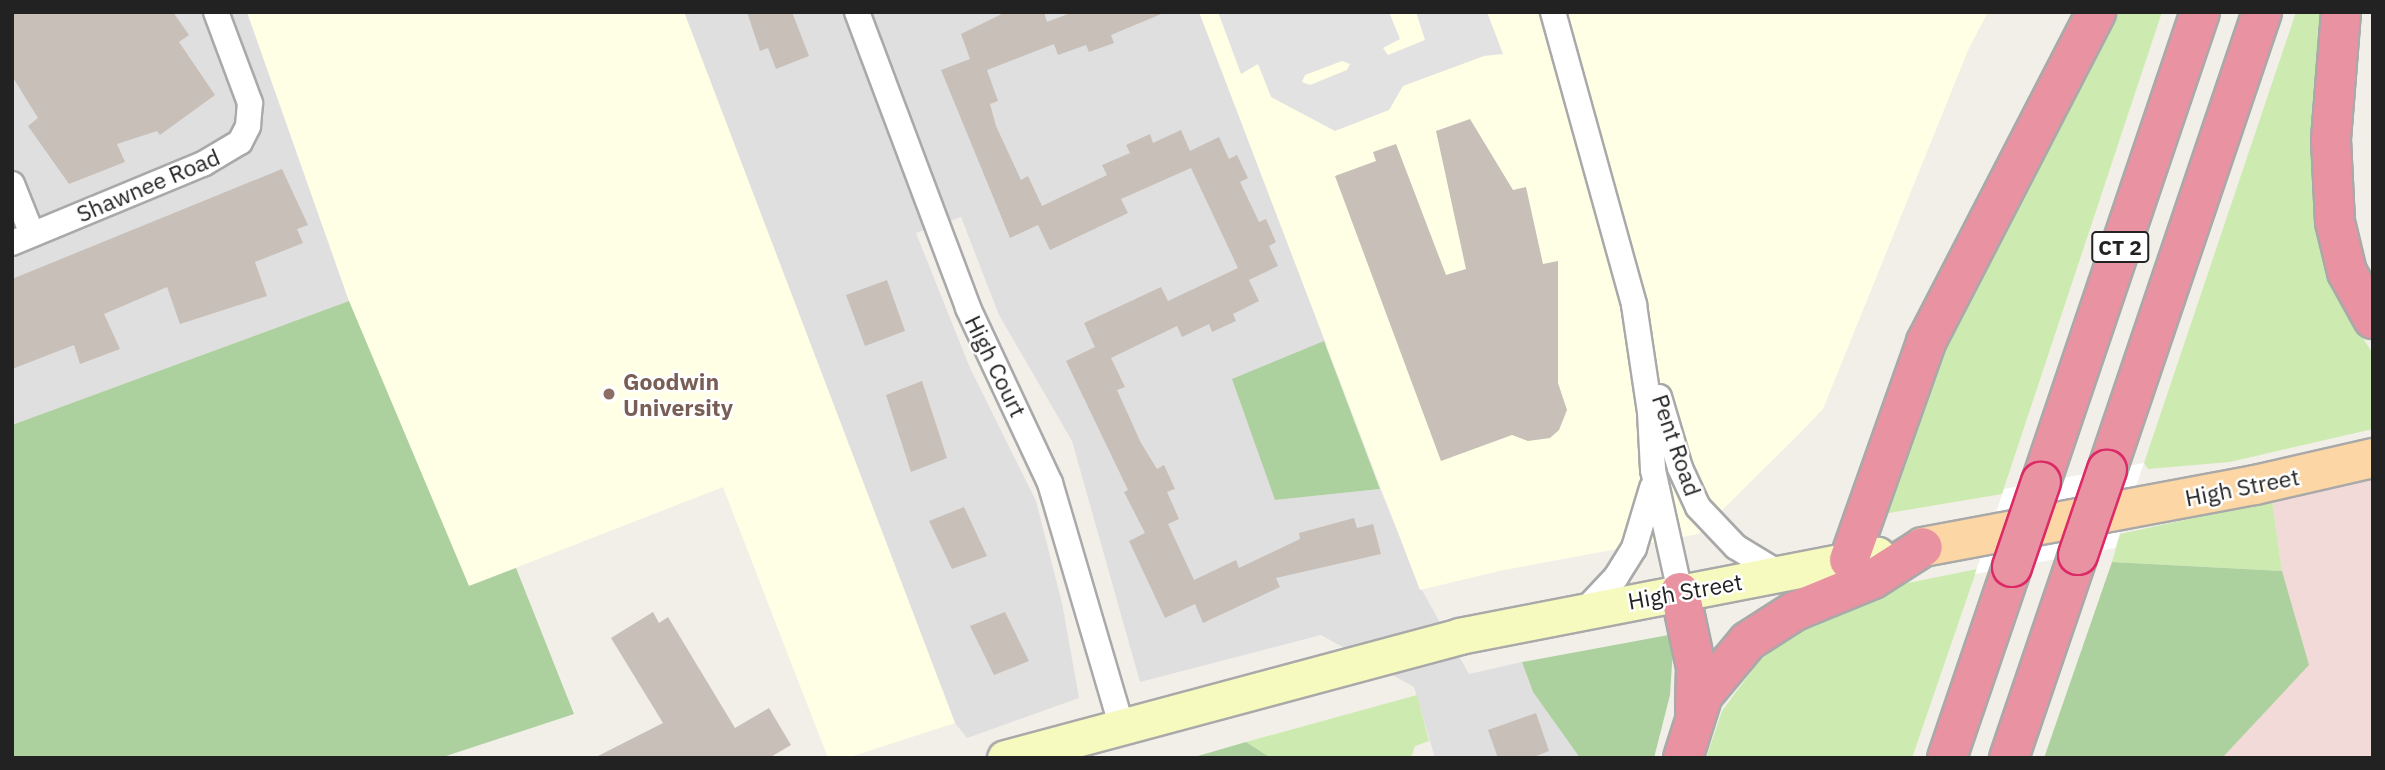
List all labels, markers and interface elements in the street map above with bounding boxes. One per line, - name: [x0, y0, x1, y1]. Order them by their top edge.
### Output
- street label: Shawnee Road: [72, 142, 224, 228]
- road number: CT 2: [2090, 230, 2150, 264]
- street label: High Court: [960, 311, 1032, 421]
- place label: Goodwin University: [623, 367, 733, 421]
- marker: Goodwin University: [601, 386, 617, 402]
- street label: Pent Road: [1647, 391, 1707, 499]
- street label: High Street: [2183, 462, 2301, 512]
- street label: High Street: [1626, 567, 1744, 615]

